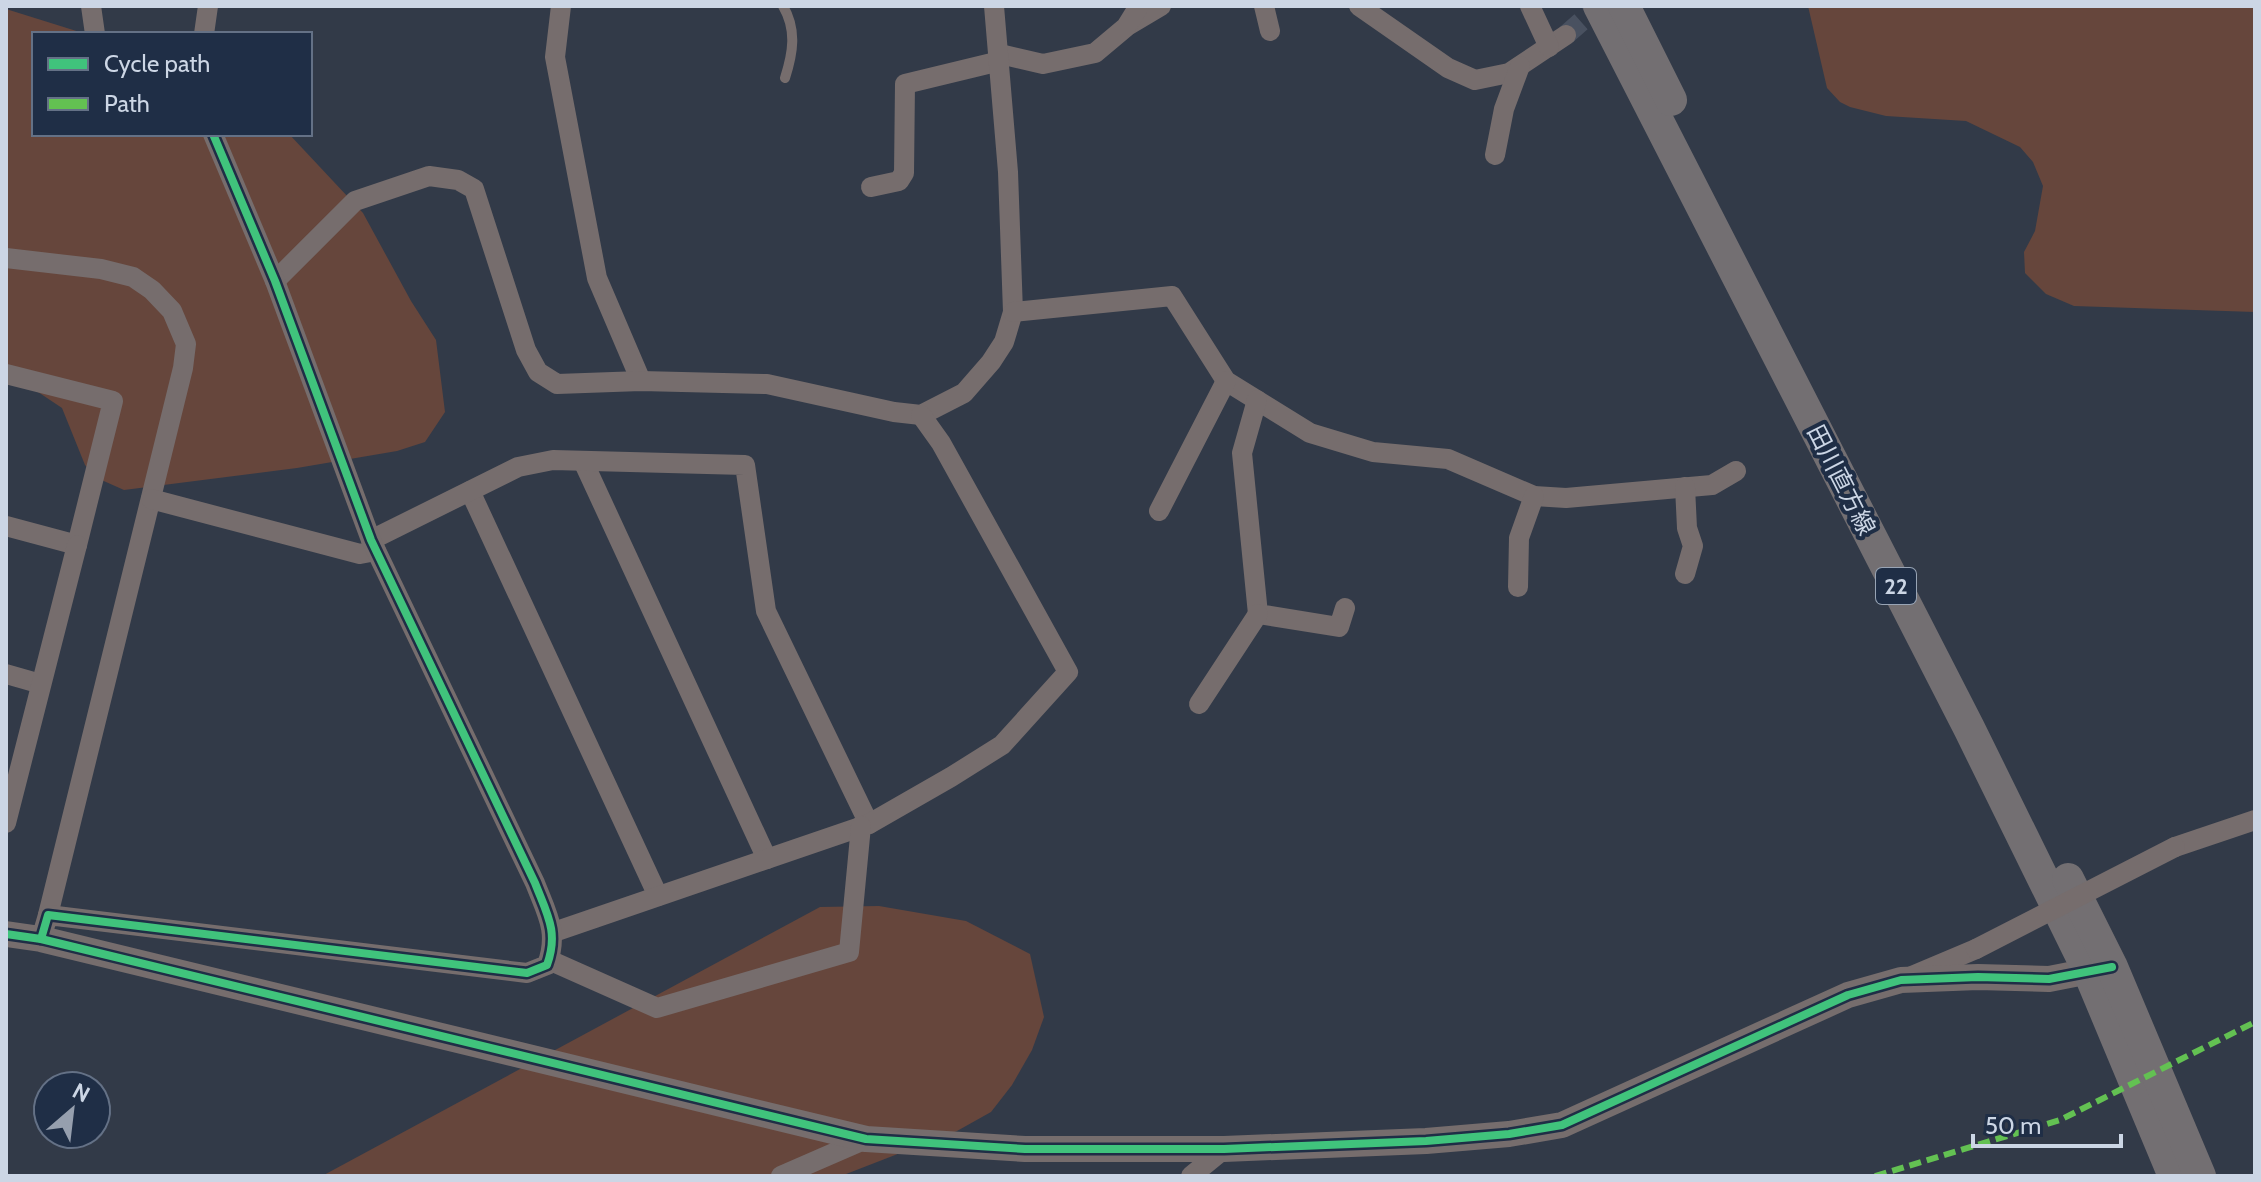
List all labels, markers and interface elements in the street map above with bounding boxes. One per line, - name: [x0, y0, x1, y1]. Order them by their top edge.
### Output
- legend: [32, 32, 312, 136]
- text: Cycle path: [104, 49, 210, 78]
- text: Path: [104, 89, 150, 118]
- street label: 田川直方線: [1801, 420, 1882, 540]
- road number: 22: [1876, 568, 1916, 604]
- north arrow: [32, 1070, 112, 1150]
- text: N: [68, 1077, 94, 1108]
- scale bar: [1973, 1098, 2121, 1148]
- text: 50 m: [1985, 1111, 2041, 1140]

